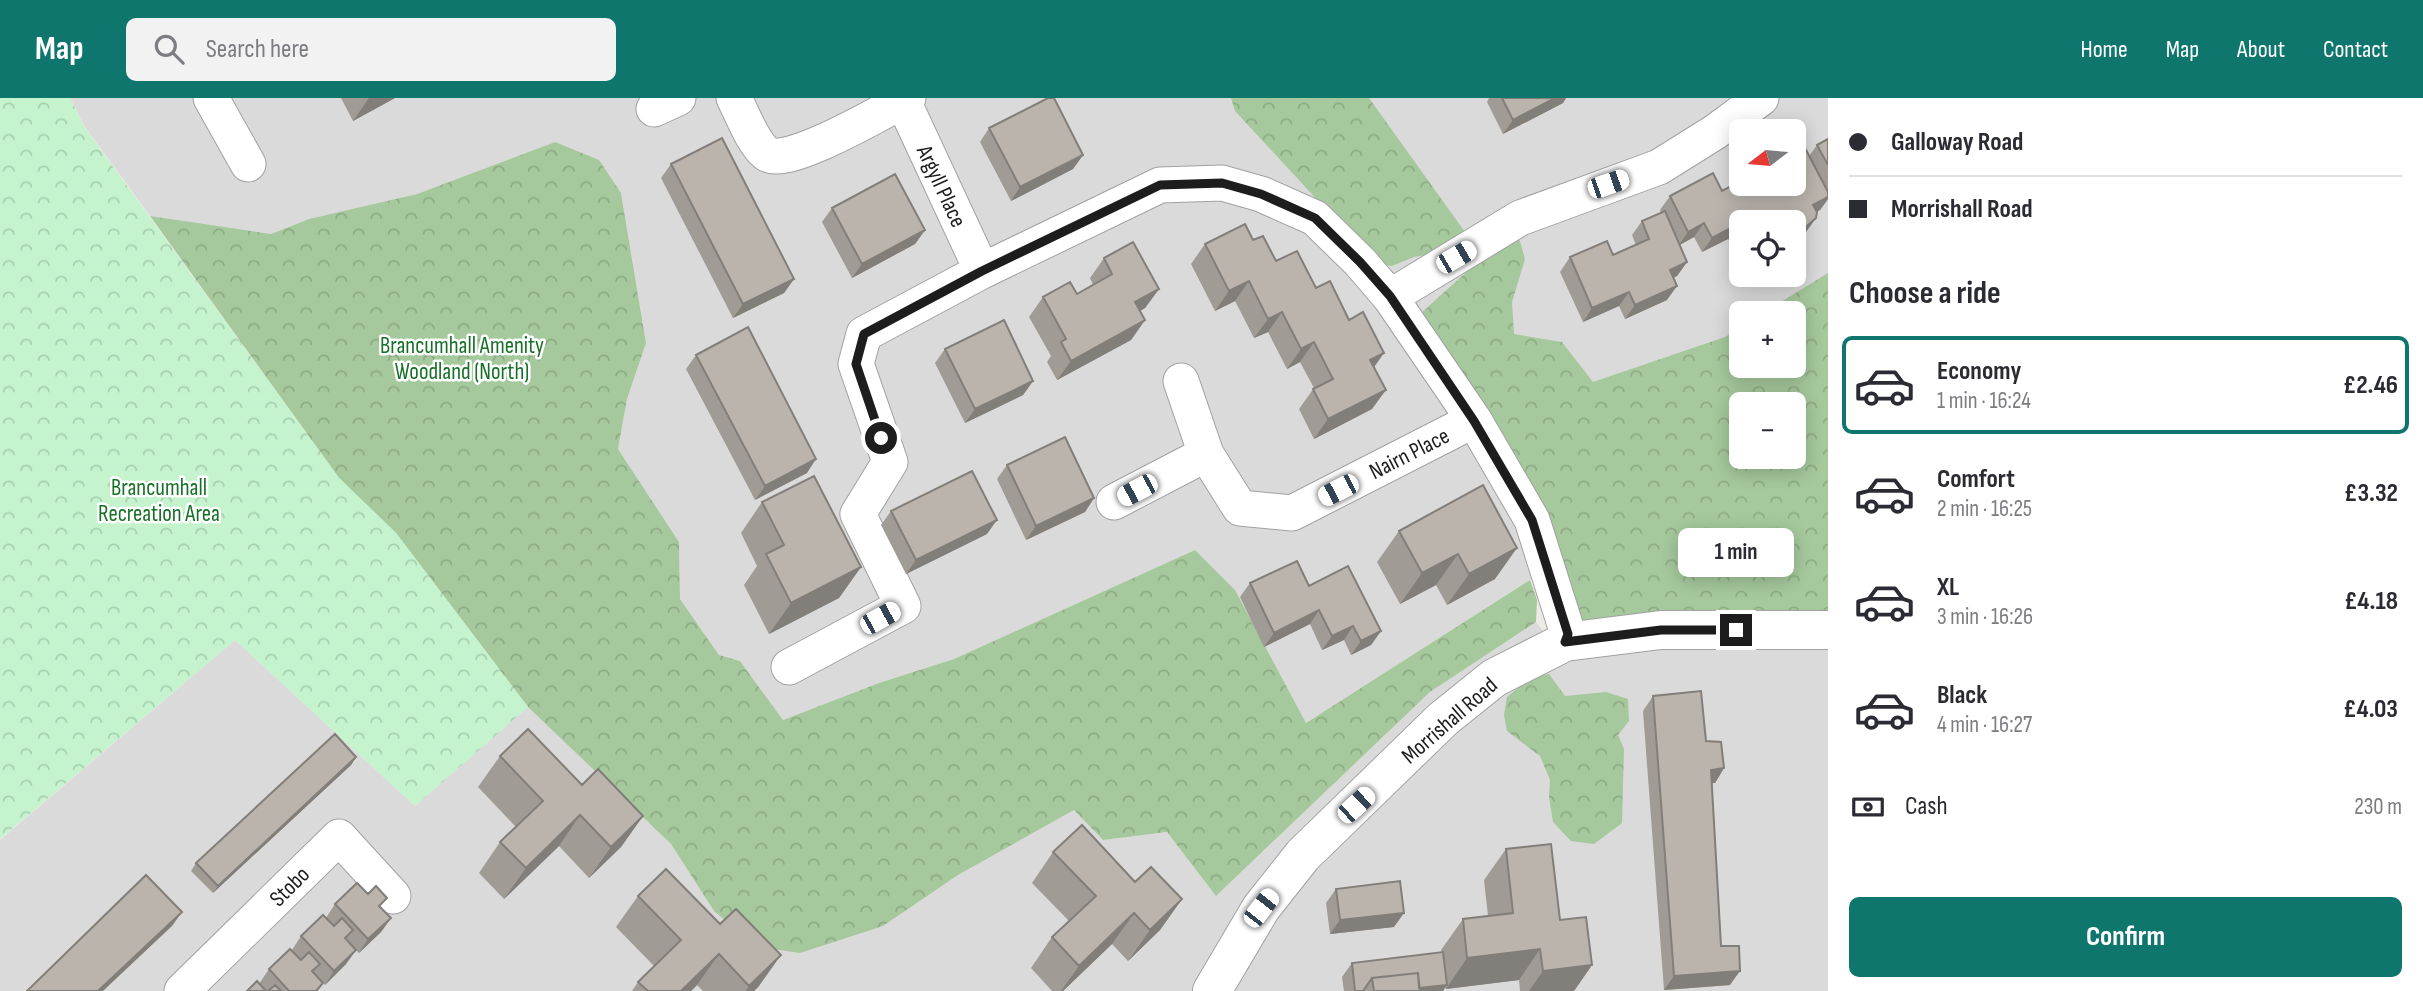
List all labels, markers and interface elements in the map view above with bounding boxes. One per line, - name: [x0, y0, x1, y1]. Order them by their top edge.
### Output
- search box: [126, 18, 616, 81]
- text: Map: [35, 29, 84, 69]
- icon: search: [150, 30, 188, 68]
- text: Search here: [206, 34, 309, 65]
- text: Home: [2080, 35, 2128, 64]
- text: Map: [2166, 35, 2199, 64]
- text: About: [2237, 35, 2285, 64]
- text: Contact: [2323, 35, 2388, 64]
- north arrow: [1729, 119, 1806, 196]
- map controls: [1729, 119, 1806, 469]
- text: Galloway Road: [1891, 127, 2023, 158]
- street label: Argyll Place: [910, 140, 972, 232]
- car: [1585, 167, 1632, 201]
- text: Morrishall Road: [1891, 194, 2033, 225]
- button: locate: [1729, 210, 1806, 287]
- car: [1433, 237, 1480, 277]
- text: Choose a ride: [1849, 274, 2001, 313]
- button: +: [1729, 301, 1806, 378]
- park label: Brancumhall Amenity Woodland (North): [380, 332, 544, 386]
- icon: car: [1853, 354, 1916, 417]
- text: Economy: [1937, 356, 2021, 387]
- text: £2.46: [2343, 370, 2398, 401]
- text: 1 min · 16:24: [1937, 387, 2031, 415]
- button: −: [1729, 392, 1806, 469]
- route start: [865, 422, 897, 454]
- street label: Nairn Place: [1365, 422, 1454, 486]
- icon: car: [1853, 462, 1916, 525]
- text: Comfort: [1937, 464, 2015, 495]
- car: [1114, 471, 1161, 509]
- car: [1315, 471, 1362, 509]
- park label: Brancumhall Recreation Area: [98, 474, 220, 528]
- text: £3.32: [2344, 478, 2398, 509]
- text: 2 min · 16:25: [1937, 495, 2032, 523]
- callout: 1 min: [1678, 528, 1794, 578]
- text: 1 min: [1715, 538, 1757, 566]
- icon: car: [1853, 570, 1916, 633]
- text: XL: [1937, 572, 1959, 603]
- text: £4.18: [2344, 586, 2398, 617]
- car: [857, 599, 904, 637]
- text: 3 min · 16:26: [1937, 603, 2033, 631]
- route end: [1720, 614, 1752, 646]
- street label: Morrishall Road: [1396, 671, 1503, 770]
- icon: car: [1853, 678, 1916, 741]
- text: Black: [1937, 680, 1987, 711]
- text: £4.03: [2343, 694, 2398, 725]
- text: 4 min · 16:27: [1937, 711, 2032, 739]
- car: [1334, 783, 1379, 827]
- icon: cash: [1849, 788, 1887, 826]
- text: Cash: [1905, 791, 1948, 822]
- text: 230 m: [2354, 793, 2402, 821]
- street label: Stobo: [264, 861, 316, 913]
- car: [1240, 885, 1283, 931]
- button: Confirm: [1849, 897, 2402, 977]

